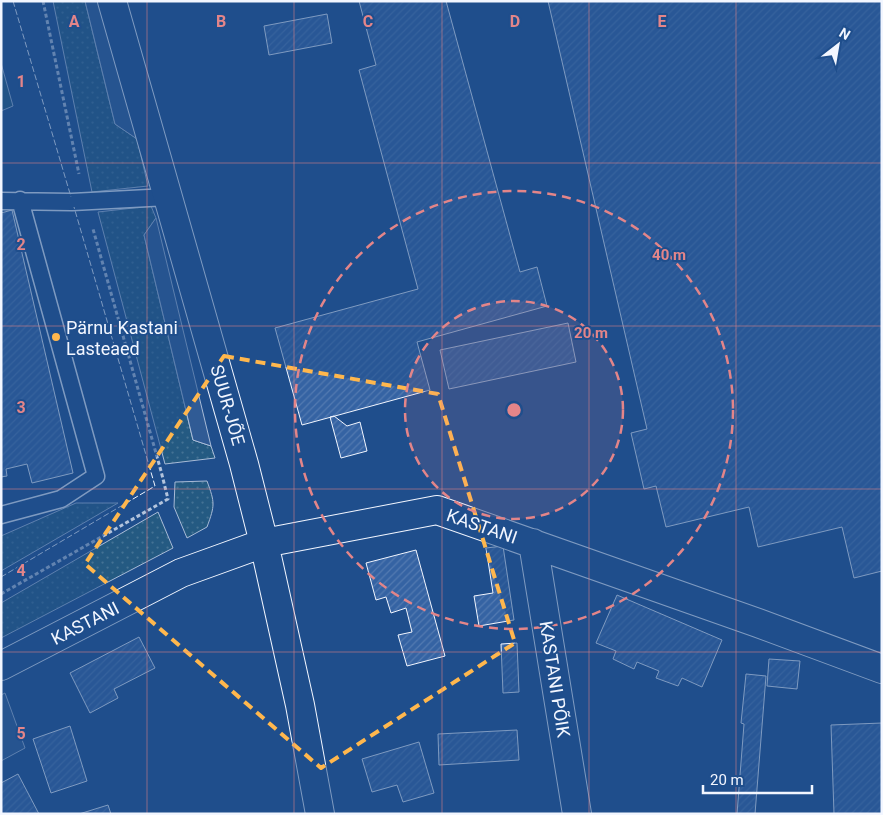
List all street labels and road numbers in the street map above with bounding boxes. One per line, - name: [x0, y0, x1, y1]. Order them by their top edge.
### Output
- street label: SUUR-JÕE: [207, 362, 250, 448]
- street label: KASTANI: [444, 504, 520, 548]
- street label: KASTANI: [48, 597, 122, 649]
- street label: KASTANI PÕIK: [535, 619, 576, 739]

